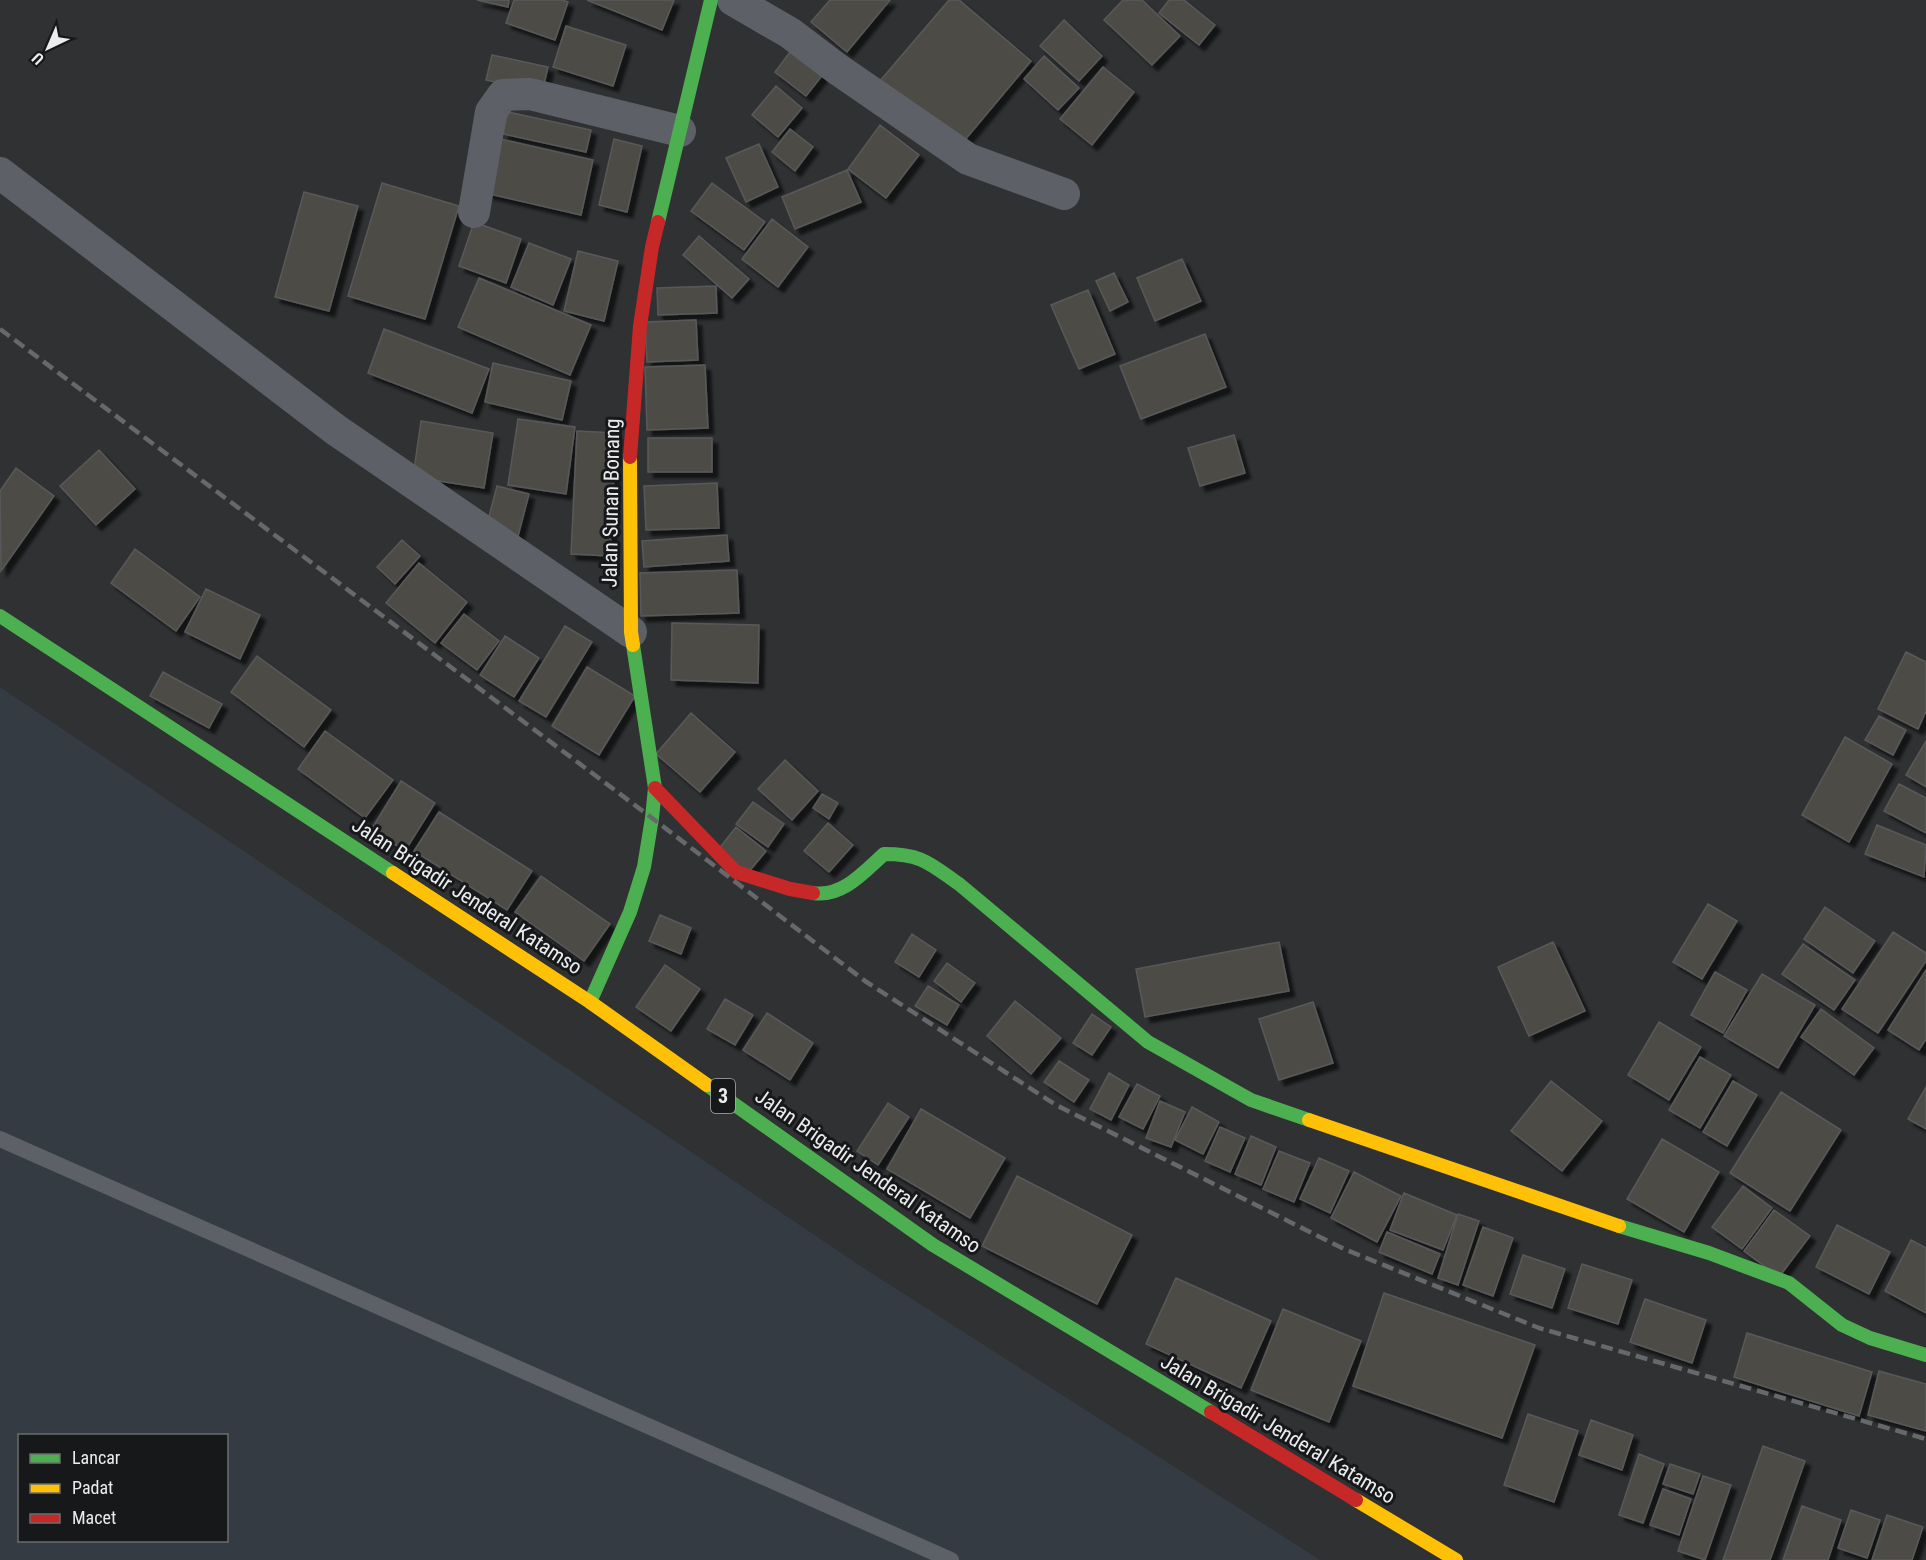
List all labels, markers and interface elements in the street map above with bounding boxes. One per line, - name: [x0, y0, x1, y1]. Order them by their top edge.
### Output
- north arrow: [18, 18, 78, 78]
- text: U: [28, 48, 48, 68]
- street label: Jalan Sunan Bonang: [598, 418, 624, 588]
- street label: Jalan Brigadir Jenderal Katamso: [347, 813, 587, 979]
- road number: 3: [711, 1079, 735, 1113]
- street label: Jalan Brigadir Jenderal Katamso: [751, 1084, 985, 1258]
- street label: Jalan Brigadir Jenderal Katamso: [1156, 1349, 1400, 1509]
- legend: [18, 1434, 228, 1542]
- text: Lancar: [72, 1447, 121, 1468]
- text: Padat: [72, 1477, 113, 1498]
- text: Macet: [72, 1507, 116, 1528]

